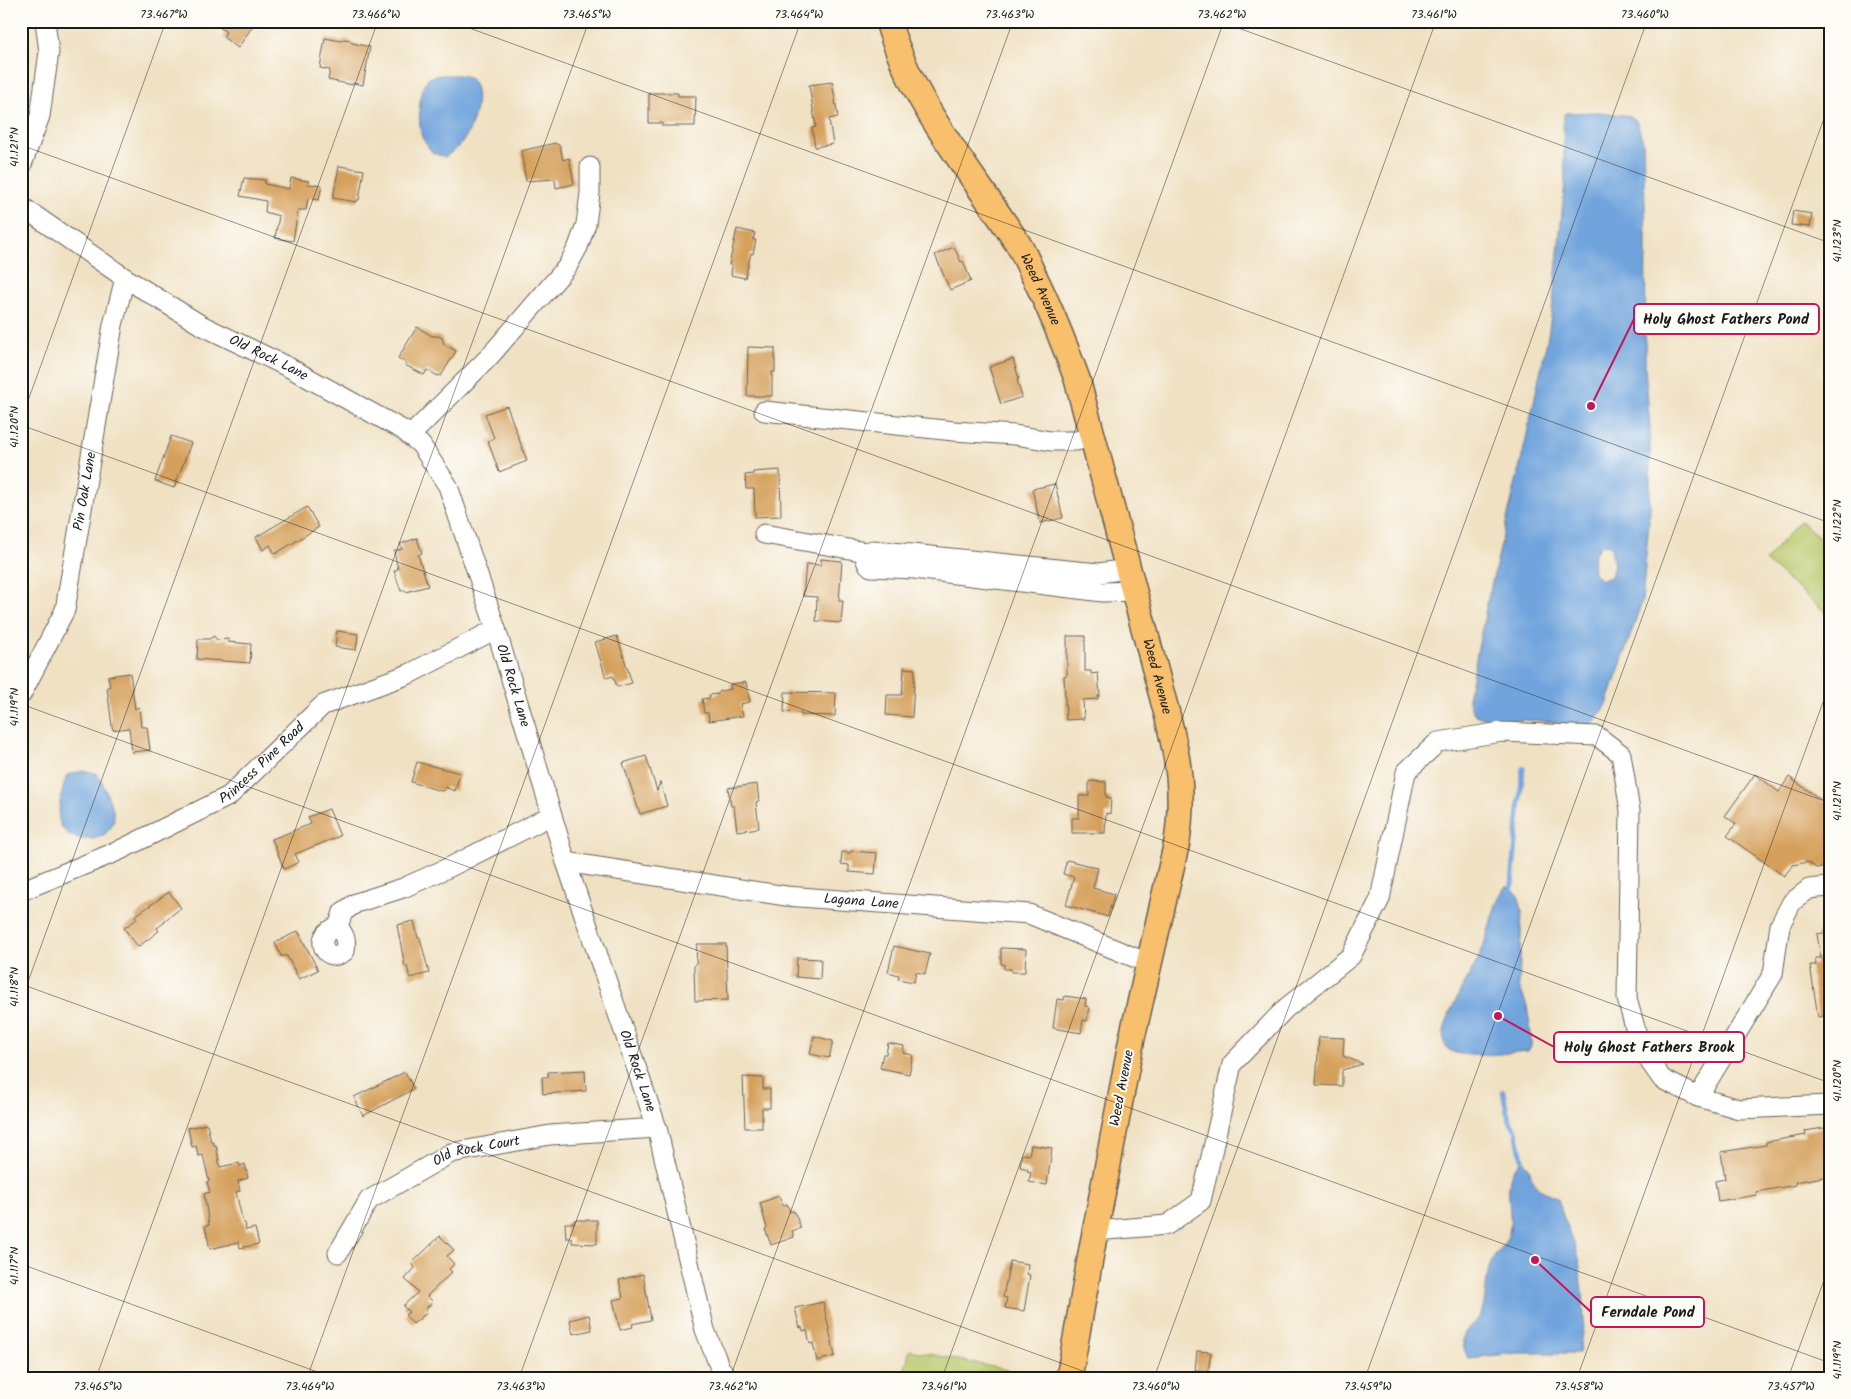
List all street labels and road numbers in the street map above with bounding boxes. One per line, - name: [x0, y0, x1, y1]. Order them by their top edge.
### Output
- street label: Weed Avenue: [1014, 250, 1067, 330]
- street label: Old Rock Lane: [225, 329, 313, 387]
- street label: Pin Oak Lane: [68, 450, 103, 532]
- street label: Weed Avenue: [1136, 636, 1178, 718]
- street label: Old Rock Lane: [490, 641, 536, 730]
- street label: Princess Pine Road: [215, 716, 311, 810]
- street label: Lagana Lane: [823, 888, 900, 915]
- street label: Old Rock Lane: [613, 1027, 662, 1116]
- street label: Weed Avenue: [1104, 1047, 1140, 1128]
- street label: Old Rock Court: [429, 1130, 522, 1172]

